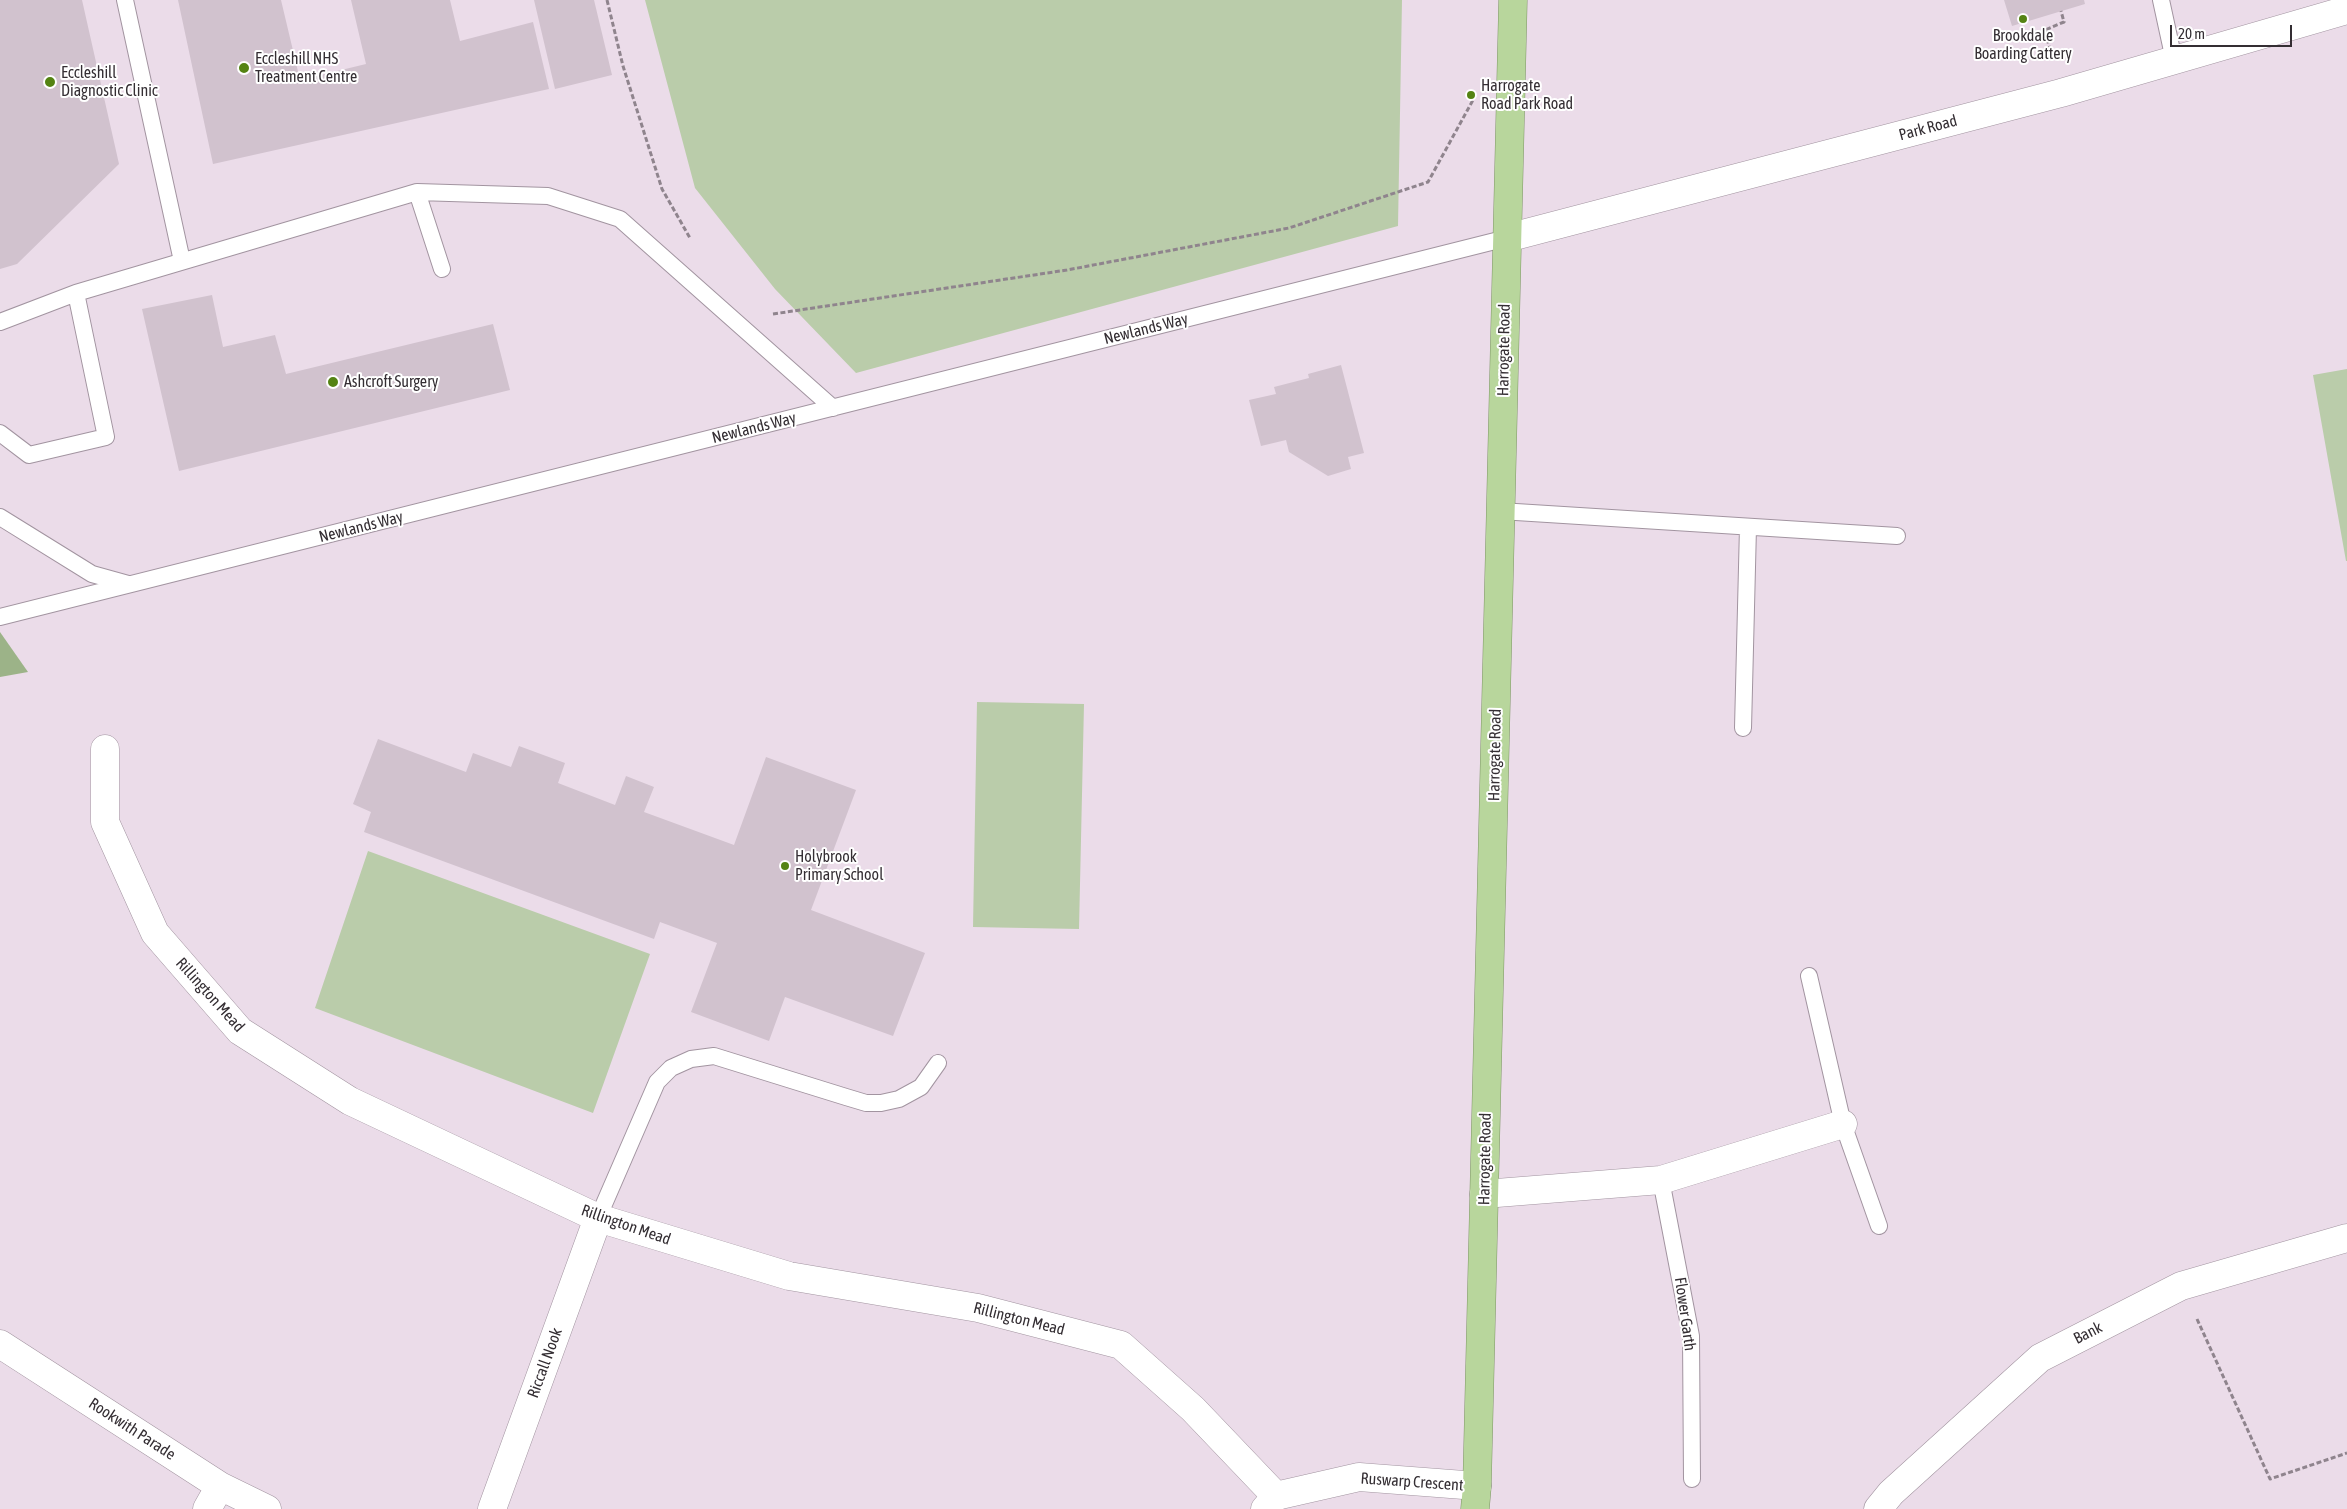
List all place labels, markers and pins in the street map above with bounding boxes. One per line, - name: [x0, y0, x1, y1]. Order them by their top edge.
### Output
- marker: Brookdale Boarding Cattery: [2017, 13, 2029, 25]
- place label: Brookdale Boarding Cattery: [1974, 26, 2072, 64]
- place label: Eccleshill NHS Treatment Centre: [255, 49, 357, 87]
- marker: Eccleshill NHS Treatment Centre: [237, 61, 251, 75]
- place label: Eccleshill Diagnostic Clinic: [61, 63, 158, 101]
- marker: Eccleshill Diagnostic Clinic: [43, 75, 57, 89]
- place label: Harrogate Road Park Road: [1481, 76, 1573, 114]
- marker: Harrogate Road Park Road: [1465, 89, 1477, 101]
- place label: Ashcroft Surgery: [344, 372, 438, 392]
- marker: Ashcroft Surgery: [326, 375, 340, 389]
- place label: Holybrook Primary School: [795, 847, 883, 885]
- marker: Holybrook Primary School: [779, 860, 791, 872]

